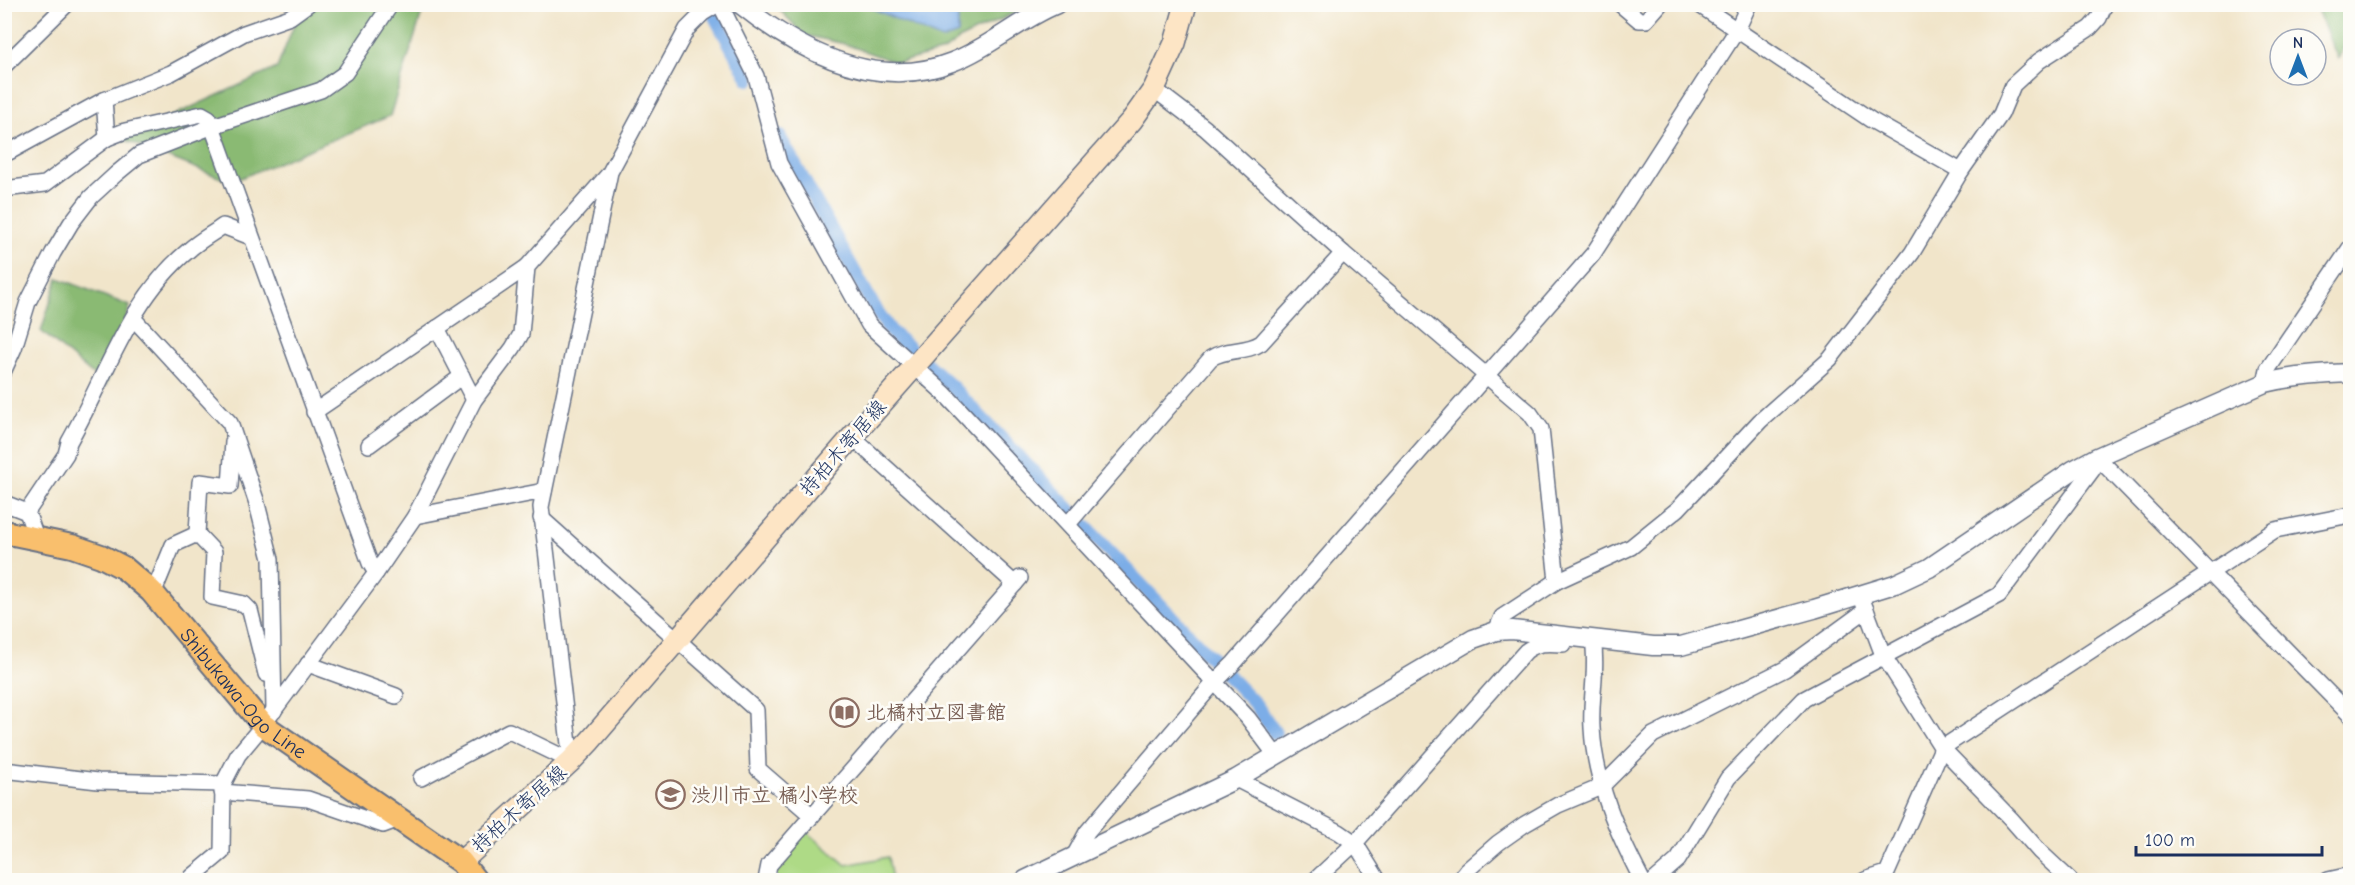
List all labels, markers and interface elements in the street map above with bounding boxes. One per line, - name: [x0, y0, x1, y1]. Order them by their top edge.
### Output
- north arrow: [2268, 27, 2328, 87]
- text: N: [2293, 34, 2303, 52]
- street label: 持柏木寄居線: [795, 395, 891, 501]
- street label: Shibukawa-Ogo Line: [175, 623, 311, 763]
- library icon: 北橘村立図書館: [829, 696, 861, 728]
- place label: 北橘村立図書館: [866, 701, 1006, 724]
- street label: 持柏木寄居線: [467, 760, 571, 858]
- school or university icon: 渋川市立 橘小学校: [654, 779, 686, 811]
- place label: 渋川市立 橘小学校: [691, 784, 858, 807]
- scale bar: [2136, 819, 2322, 857]
- text: 100 m: [2145, 830, 2195, 851]

